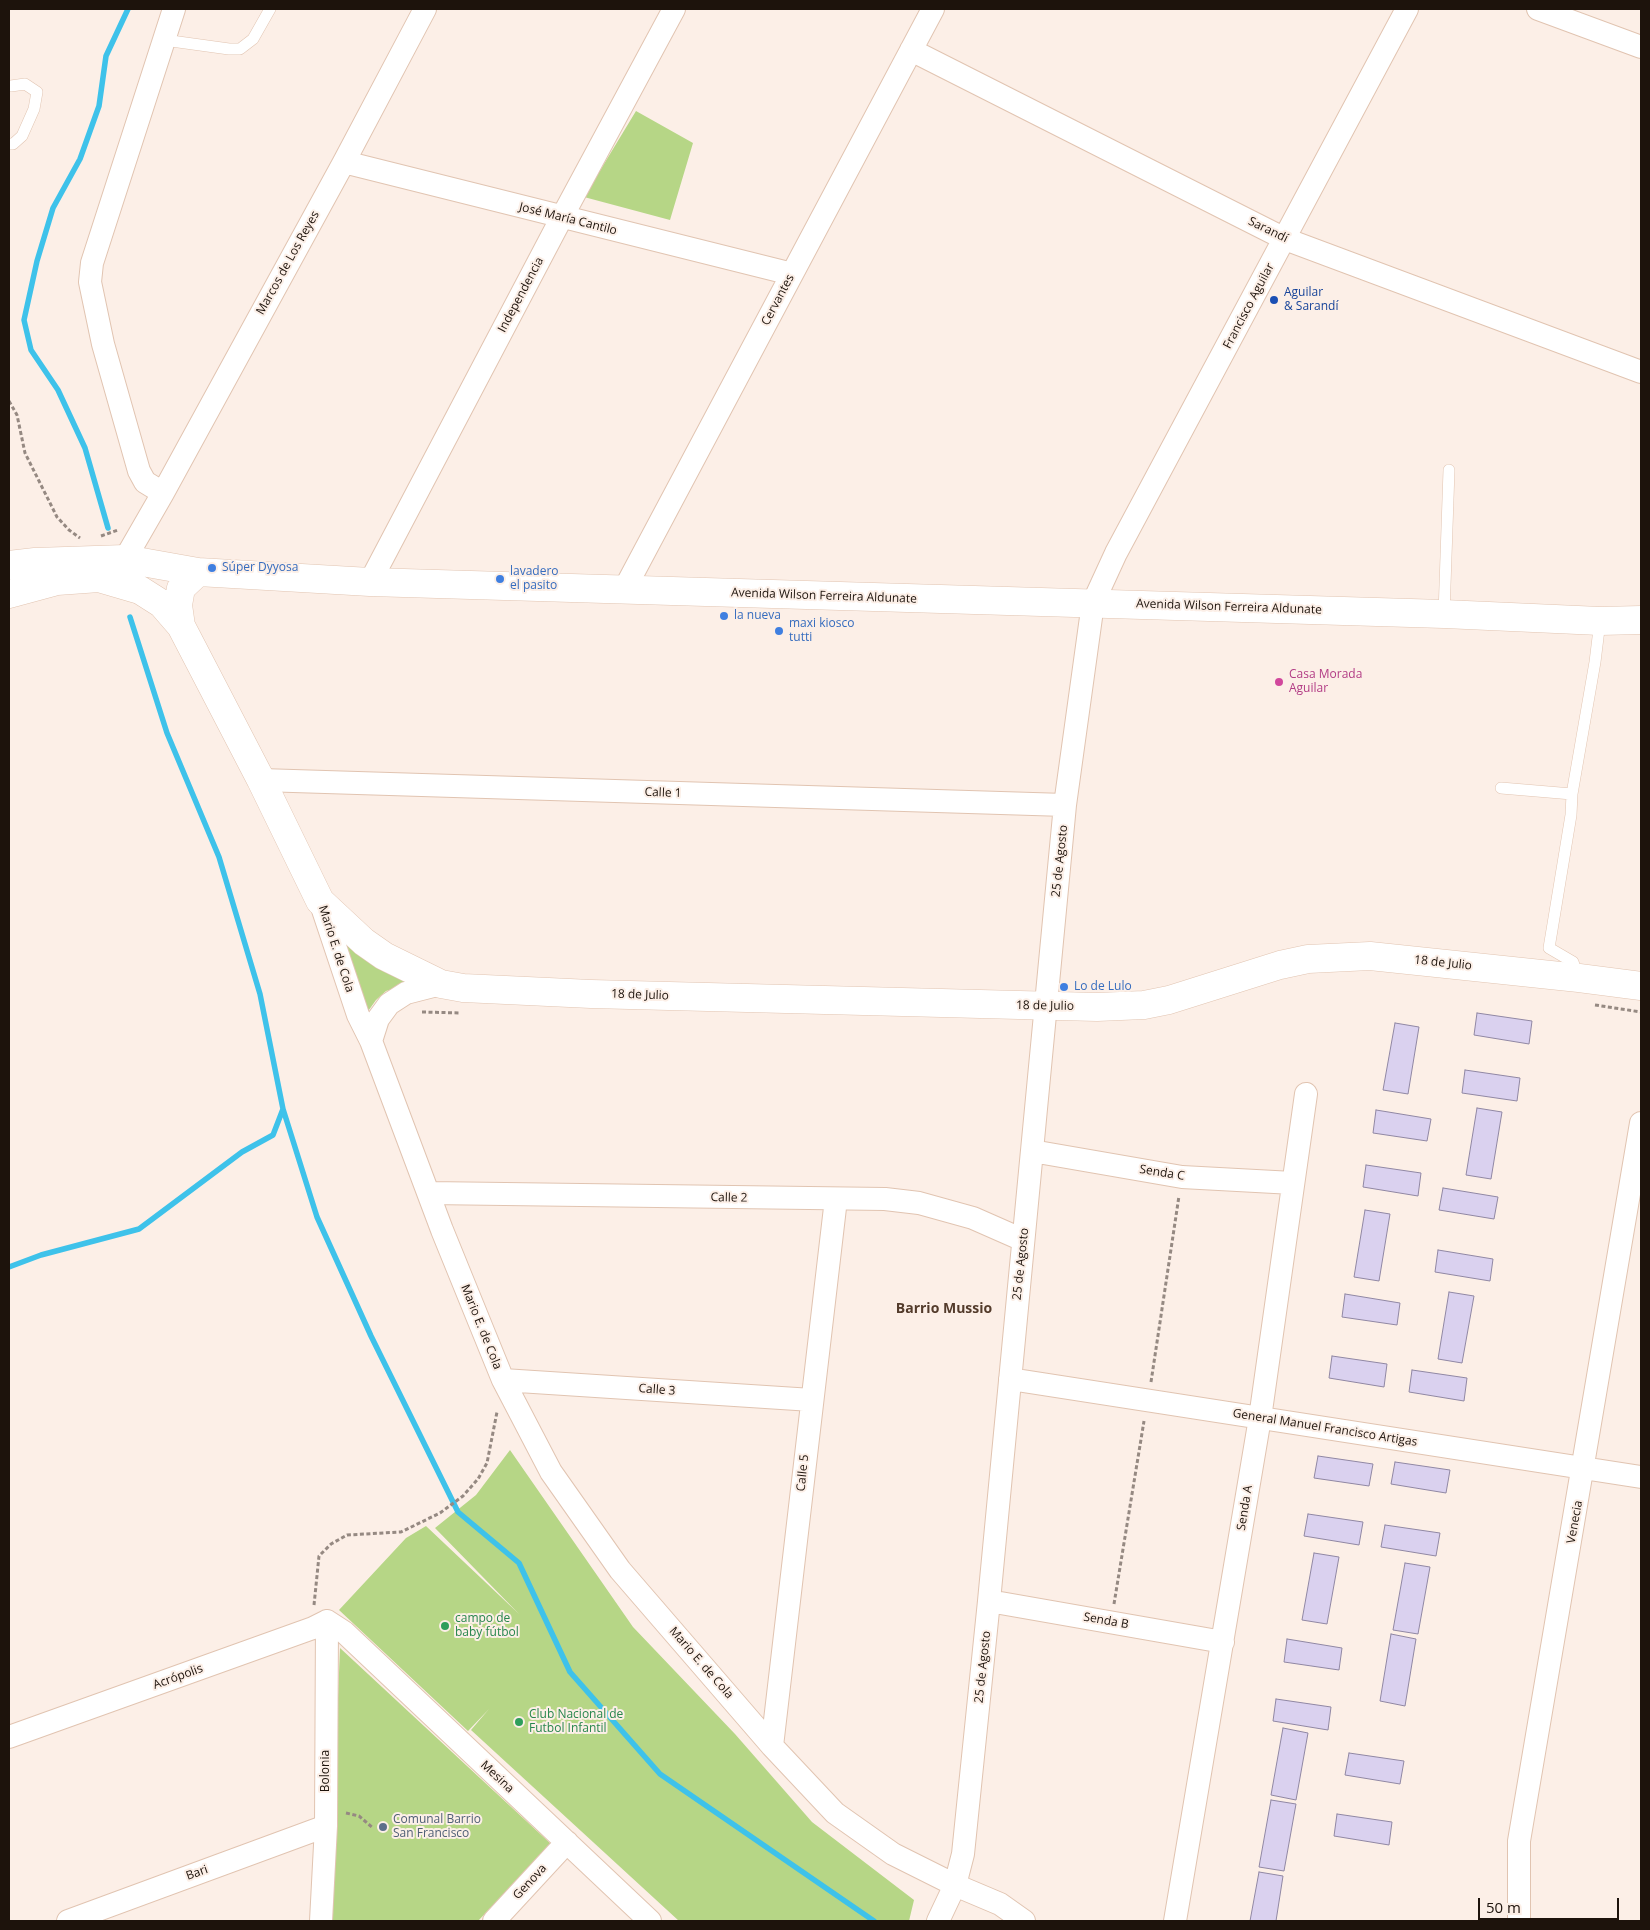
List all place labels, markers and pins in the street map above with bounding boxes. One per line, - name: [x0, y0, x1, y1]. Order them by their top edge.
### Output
- place label: Aguilar & Sarandí: [1284, 286, 1338, 314]
- marker: Aguilar & Sarandí: [1268, 294, 1280, 306]
- place label: Súper Dyyosa: [222, 561, 298, 575]
- marker: Súper Dyyosa: [206, 562, 218, 574]
- place label: lavadero el pasito: [510, 565, 559, 593]
- marker: lavadero el pasito: [494, 573, 506, 585]
- place label: la nueva: [734, 609, 781, 623]
- marker: la nueva: [718, 610, 730, 622]
- place label: maxi kiosco tutti: [789, 617, 854, 645]
- marker: maxi kiosco tutti: [773, 625, 785, 637]
- place label: Casa Morada Aguilar: [1289, 668, 1362, 696]
- marker: Casa Morada Aguilar: [1273, 676, 1285, 688]
- place label: Lo de Lulo: [1074, 980, 1132, 994]
- marker: Lo de Lulo: [1058, 981, 1070, 993]
- place label: campo de baby fútbol: [455, 1612, 519, 1640]
- marker: campo de baby fútbol: [439, 1620, 451, 1632]
- place label: Club Nacional de Futbol Infantil: [529, 1708, 623, 1736]
- marker: Club Nacional de Futbol Infantil: [513, 1716, 525, 1728]
- place label: Comunal Barrio San Francisco: [393, 1813, 481, 1841]
- marker: Comunal Barrio San Francisco: [377, 1821, 389, 1833]

